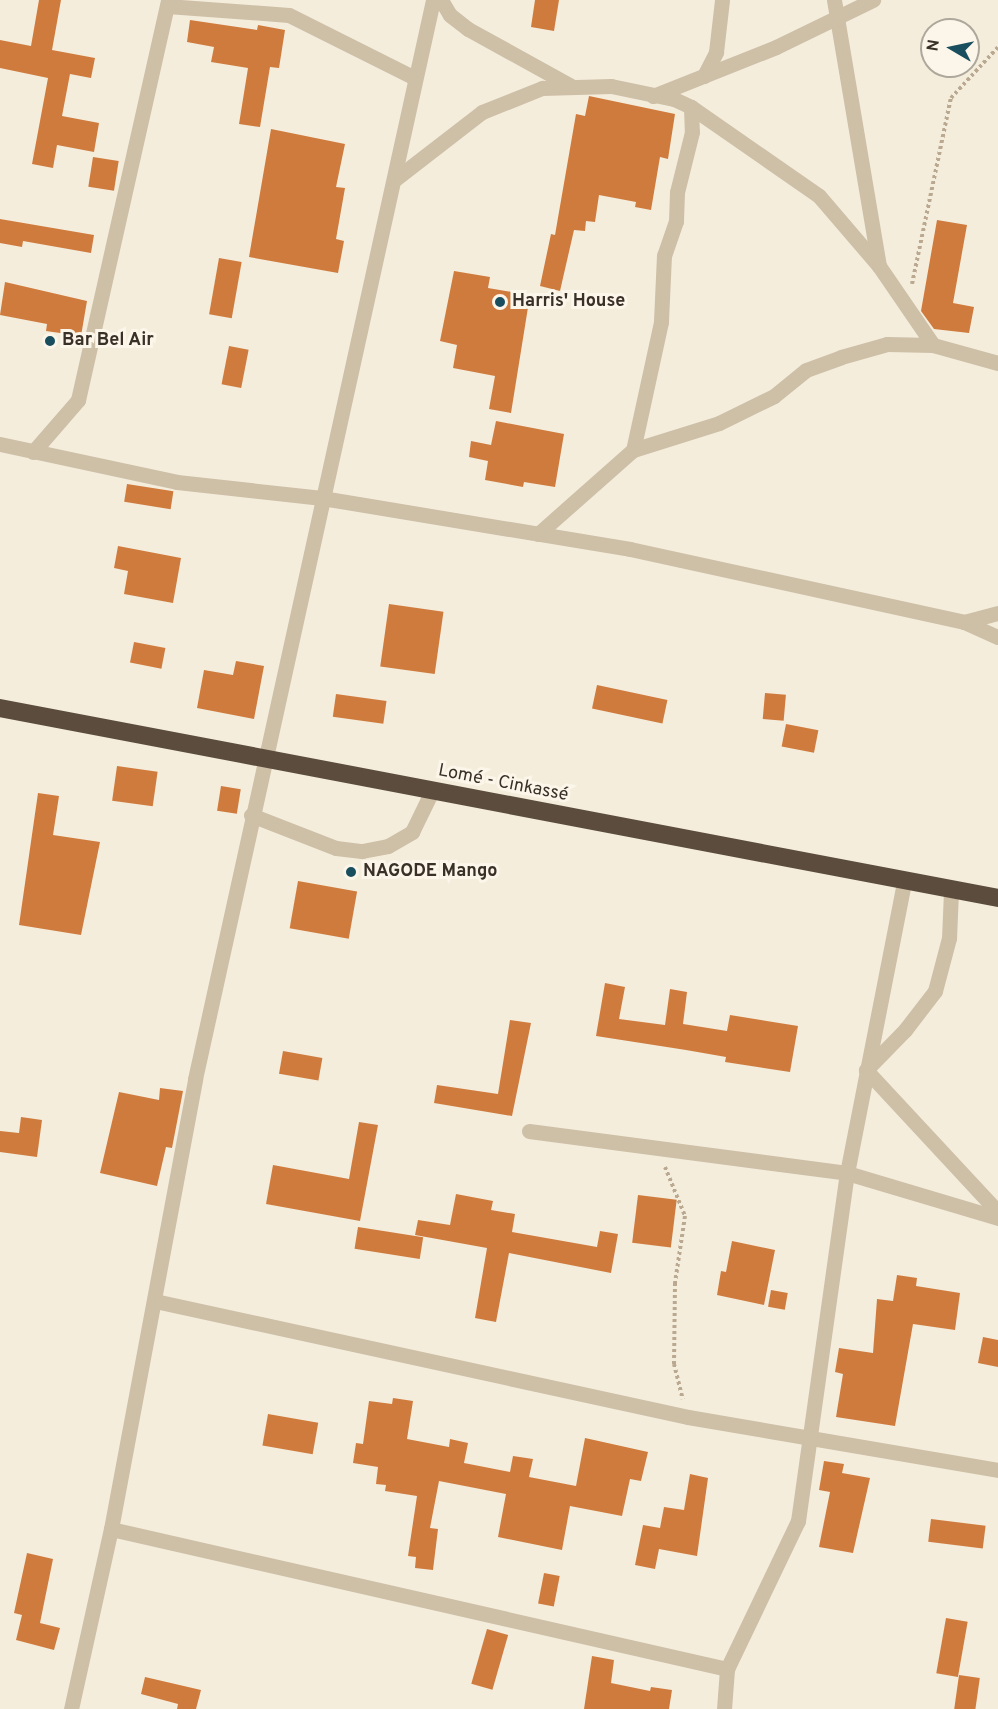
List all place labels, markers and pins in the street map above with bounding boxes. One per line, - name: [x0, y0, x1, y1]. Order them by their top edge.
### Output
- place label: Harris' House: [512, 291, 625, 313]
- marker: Harris' House: [493, 295, 507, 309]
- place label: Bar Bel Air: [62, 330, 154, 352]
- marker: Bar Bel Air: [43, 334, 57, 348]
- place label: NAGODE Mango: [363, 861, 497, 883]
- marker: NAGODE Mango: [344, 865, 358, 879]

